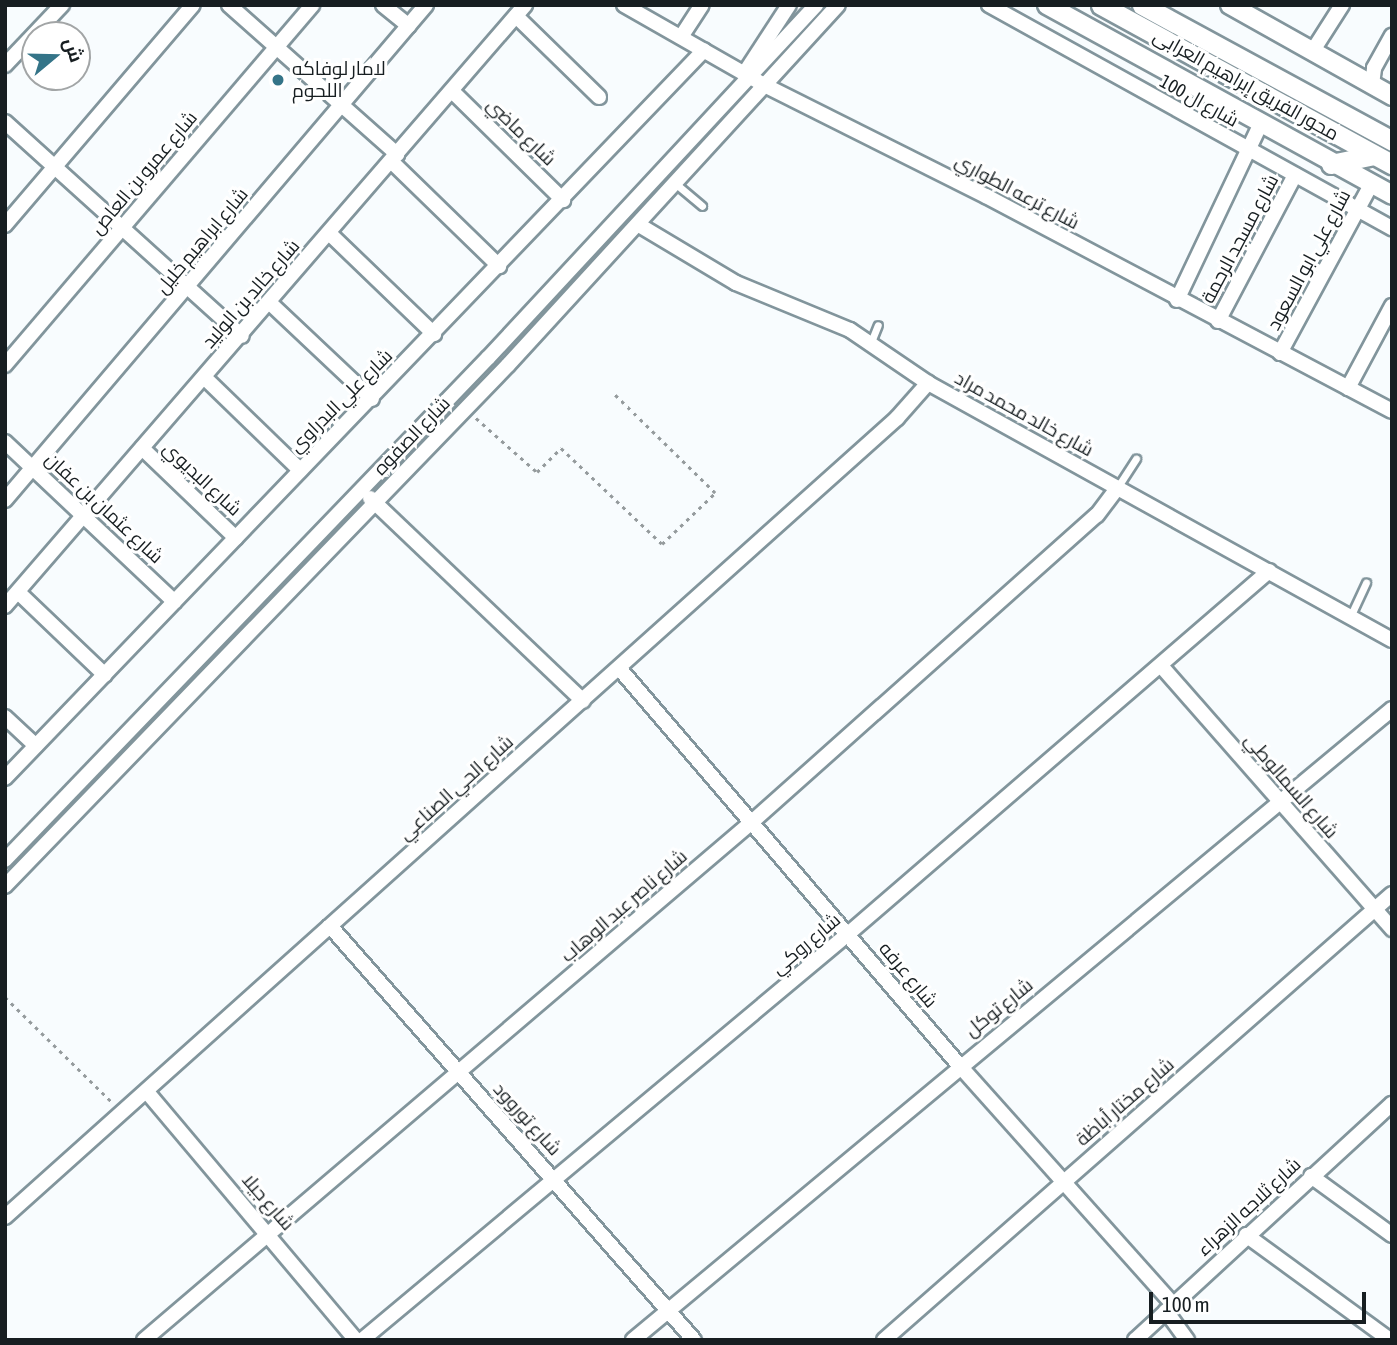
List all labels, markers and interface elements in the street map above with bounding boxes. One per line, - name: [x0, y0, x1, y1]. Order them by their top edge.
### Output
- north arrow: [21, 21, 91, 91]
- street label: محور الفريق إبراهيم العرابى: [1149, 24, 1343, 146]
- text: ش: [60, 35, 88, 65]
- place label: لامار لوفاكه اللحوم: [292, 58, 386, 102]
- street label: شارع ال 100: [1156, 70, 1242, 132]
- marker: لامار لوفاكه اللحوم: [270, 72, 286, 88]
- street label: شارع ماضي: [482, 93, 560, 171]
- street label: شارع عمرو بن العاص: [86, 107, 202, 239]
- street label: شارع ترعه الطواري: [951, 150, 1083, 234]
- street label: شارع مسجد الرحمة: [1196, 171, 1284, 307]
- street label: شارع ابراهيم خليل: [151, 183, 253, 299]
- street label: شارع علي ابو السعود: [1262, 186, 1356, 334]
- street label: شارع خالد بن الوليد: [198, 235, 304, 353]
- street label: شارع علي البدراوي: [285, 345, 397, 457]
- street label: شارع خالد محمد مراد: [951, 366, 1097, 462]
- street label: شارع الصفوه: [369, 392, 455, 480]
- street label: شارع البديوي: [158, 437, 246, 521]
- street label: شارع عثمان بن عفان: [40, 448, 168, 568]
- street label: شارع السمالوطي: [1239, 729, 1343, 843]
- street label: شارع الحي الصناعي: [394, 731, 518, 845]
- street label: شارع ناصر عبد الوهاب: [556, 845, 692, 967]
- street label: شارع روكي: [767, 908, 845, 980]
- street label: شارع عرفه: [874, 937, 942, 1013]
- street label: شارع توكل: [961, 974, 1037, 1042]
- street label: شارع مختار أباظة: [1071, 1053, 1179, 1151]
- street label: شارع توروود: [488, 1078, 566, 1160]
- street label: شارع ثلاجه الزهراء: [1192, 1153, 1306, 1261]
- street label: شارع جيلا: [237, 1169, 299, 1235]
- scale bar: [1152, 1278, 1369, 1322]
- text: 100 m: [1162, 1292, 1210, 1316]

